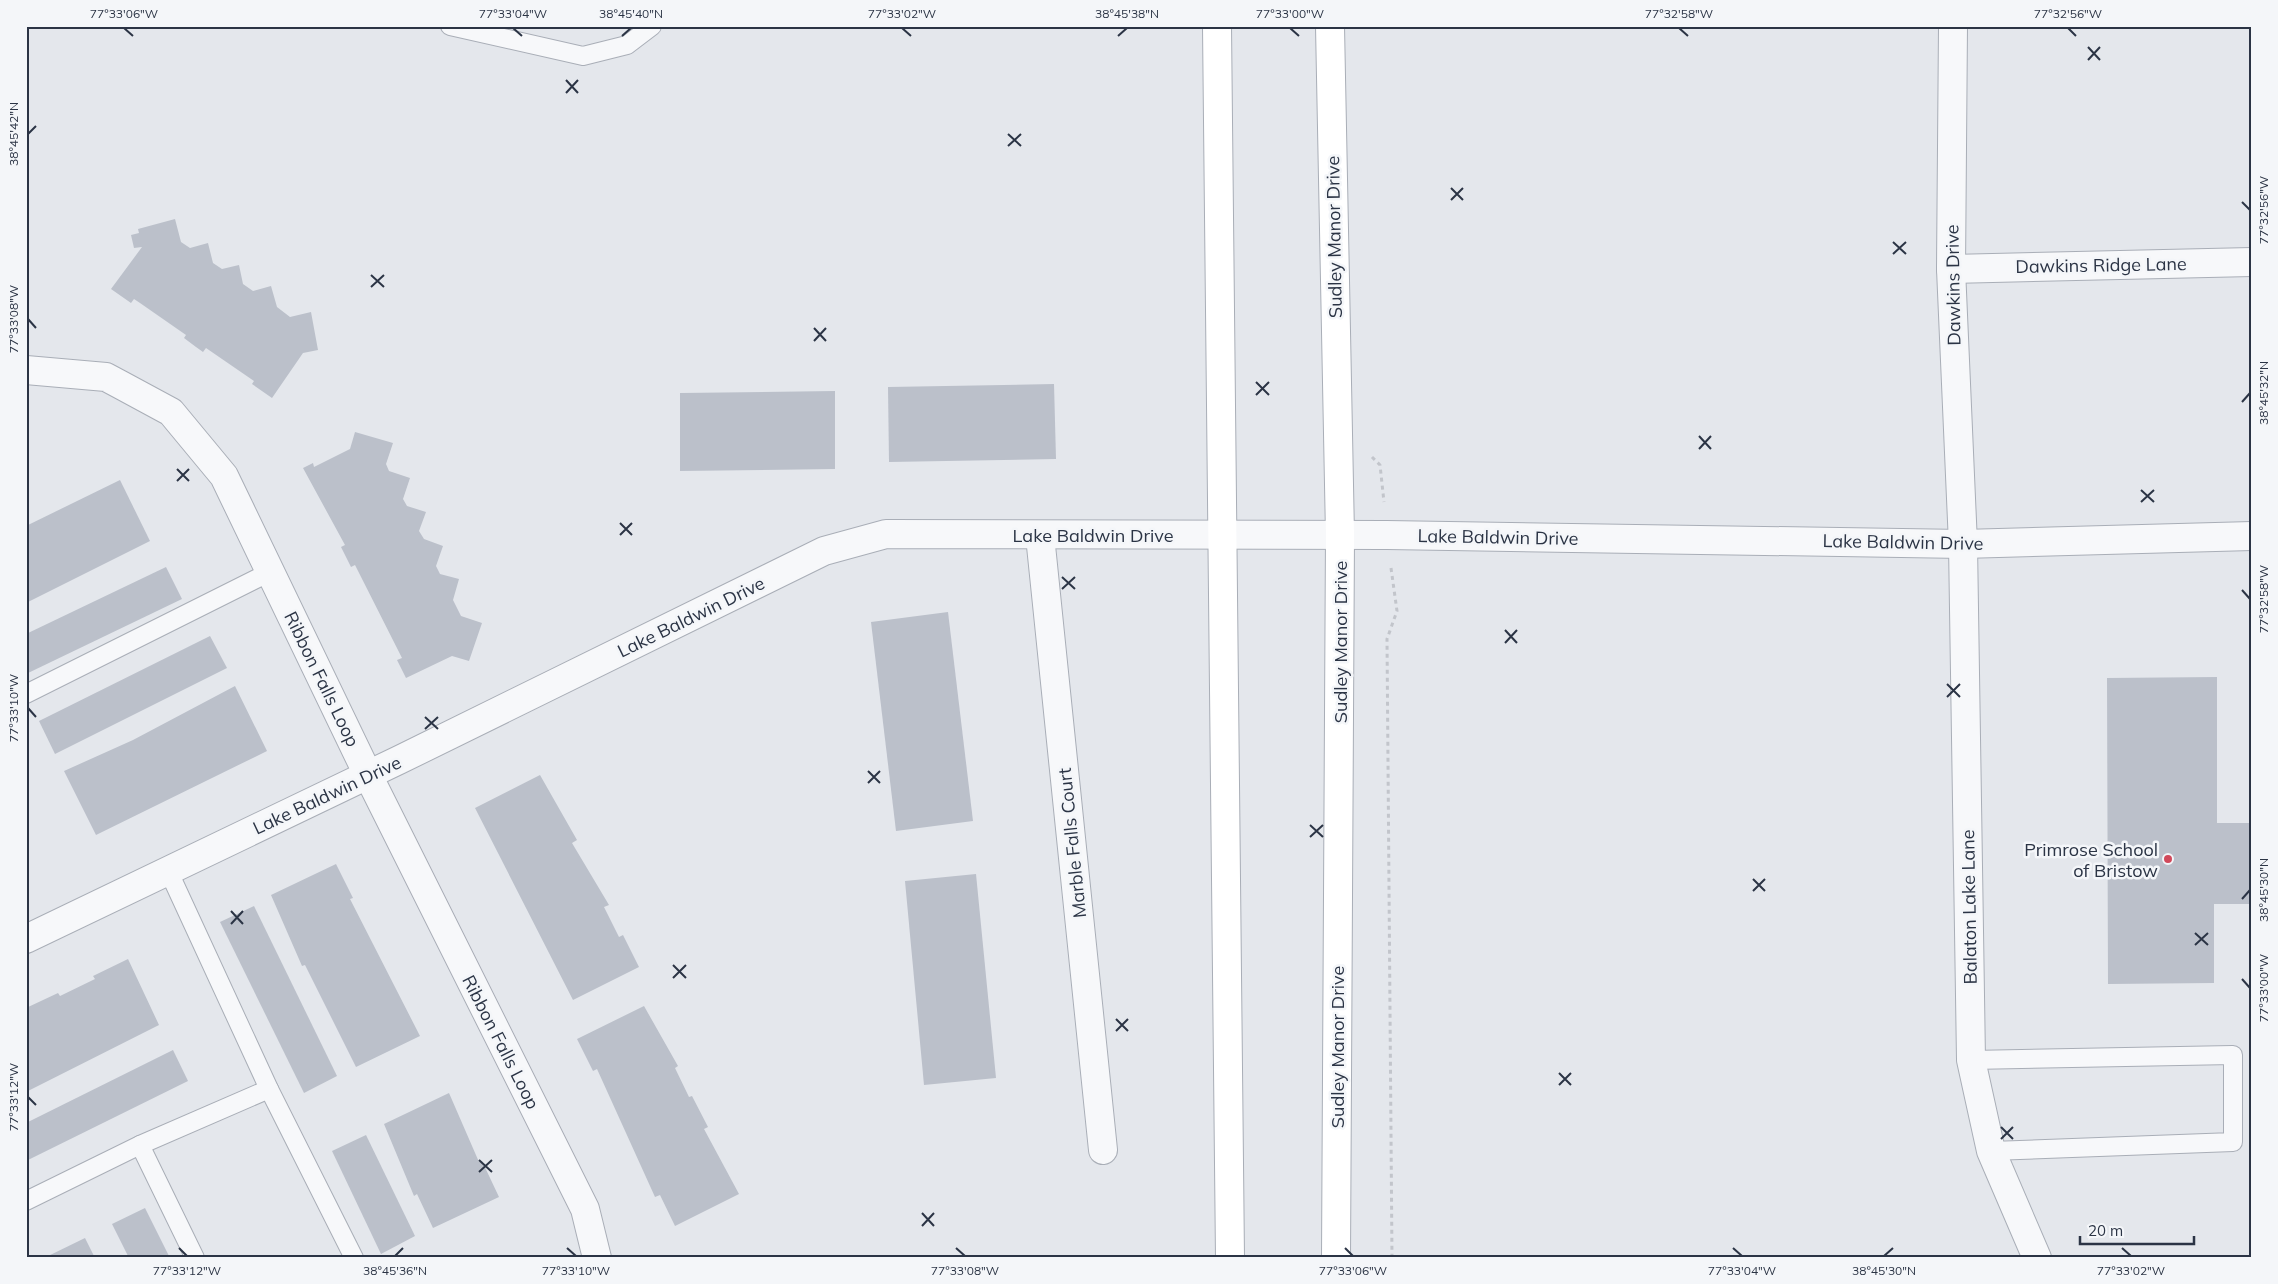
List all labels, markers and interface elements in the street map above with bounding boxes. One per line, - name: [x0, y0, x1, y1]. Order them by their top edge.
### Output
- text: 77°33'06"W: [90, 6, 158, 21]
- text: 77°33'04"W: [479, 6, 547, 21]
- text: 38°45'40"N: [599, 6, 663, 21]
- text: 77°33'02"W: [868, 6, 936, 21]
- text: 38°45'38"N: [1095, 6, 1159, 21]
- text: 77°33'00"W: [1256, 6, 1324, 21]
- text: 77°32'58"W: [1645, 6, 1713, 21]
- text: 77°32'56"W: [2034, 6, 2102, 21]
- text: 38°45'42"N: [6, 102, 21, 166]
- street label: Sudley Manor Drive: [1321, 156, 1347, 318]
- text: 77°32'56"W: [2256, 176, 2271, 244]
- street label: Dawkins Drive: [1940, 224, 1966, 346]
- street label: Dawkins Ridge Lane: [2015, 252, 2187, 278]
- text: 77°33'08"W: [6, 285, 21, 353]
- text: 38°45'32"N: [2256, 361, 2271, 425]
- street label: Lake Baldwin Drive: [1013, 524, 1173, 547]
- street label: Lake Baldwin Drive: [1417, 524, 1579, 550]
- street label: Lake Baldwin Drive: [1822, 529, 1984, 555]
- street label: Sudley Manor Drive: [1329, 561, 1352, 723]
- text: 77°32'58"W: [2256, 565, 2271, 633]
- street label: Lake Baldwin Drive: [614, 571, 768, 663]
- street label: Ribbon Falls Loop: [279, 608, 365, 750]
- text: 77°33'10"W: [6, 674, 21, 742]
- street label: Lake Baldwin Drive: [249, 751, 405, 839]
- street label: Marble Falls Court: [1053, 767, 1091, 919]
- street label: Balaton Lake Lane: [1956, 829, 1982, 985]
- place label: Primrose School of Bristow: [2024, 838, 2158, 882]
- marker: Primrose School of Bristow: [2162, 853, 2174, 865]
- text: 38°45'30"N: [2256, 858, 2271, 922]
- text: 77°33'00"W: [2256, 954, 2271, 1022]
- street label: Sudley Manor Drive: [1326, 966, 1349, 1128]
- street label: Ribbon Falls Loop: [457, 971, 545, 1113]
- text: 77°33'12"W: [6, 1063, 21, 1131]
- scale bar: [2080, 1214, 2194, 1246]
- text: 20 m: [2088, 1221, 2123, 1240]
- text: 77°33'12"W: [153, 1263, 221, 1278]
- text: 38°45'36"N: [363, 1263, 427, 1278]
- text: 77°33'10"W: [542, 1263, 610, 1278]
- text: 77°33'08"W: [931, 1263, 999, 1278]
- text: 77°33'06"W: [1319, 1263, 1387, 1278]
- text: 77°33'04"W: [1708, 1263, 1776, 1278]
- text: 38°45'30"N: [1852, 1263, 1916, 1278]
- text: 77°33'02"W: [2097, 1263, 2165, 1278]

